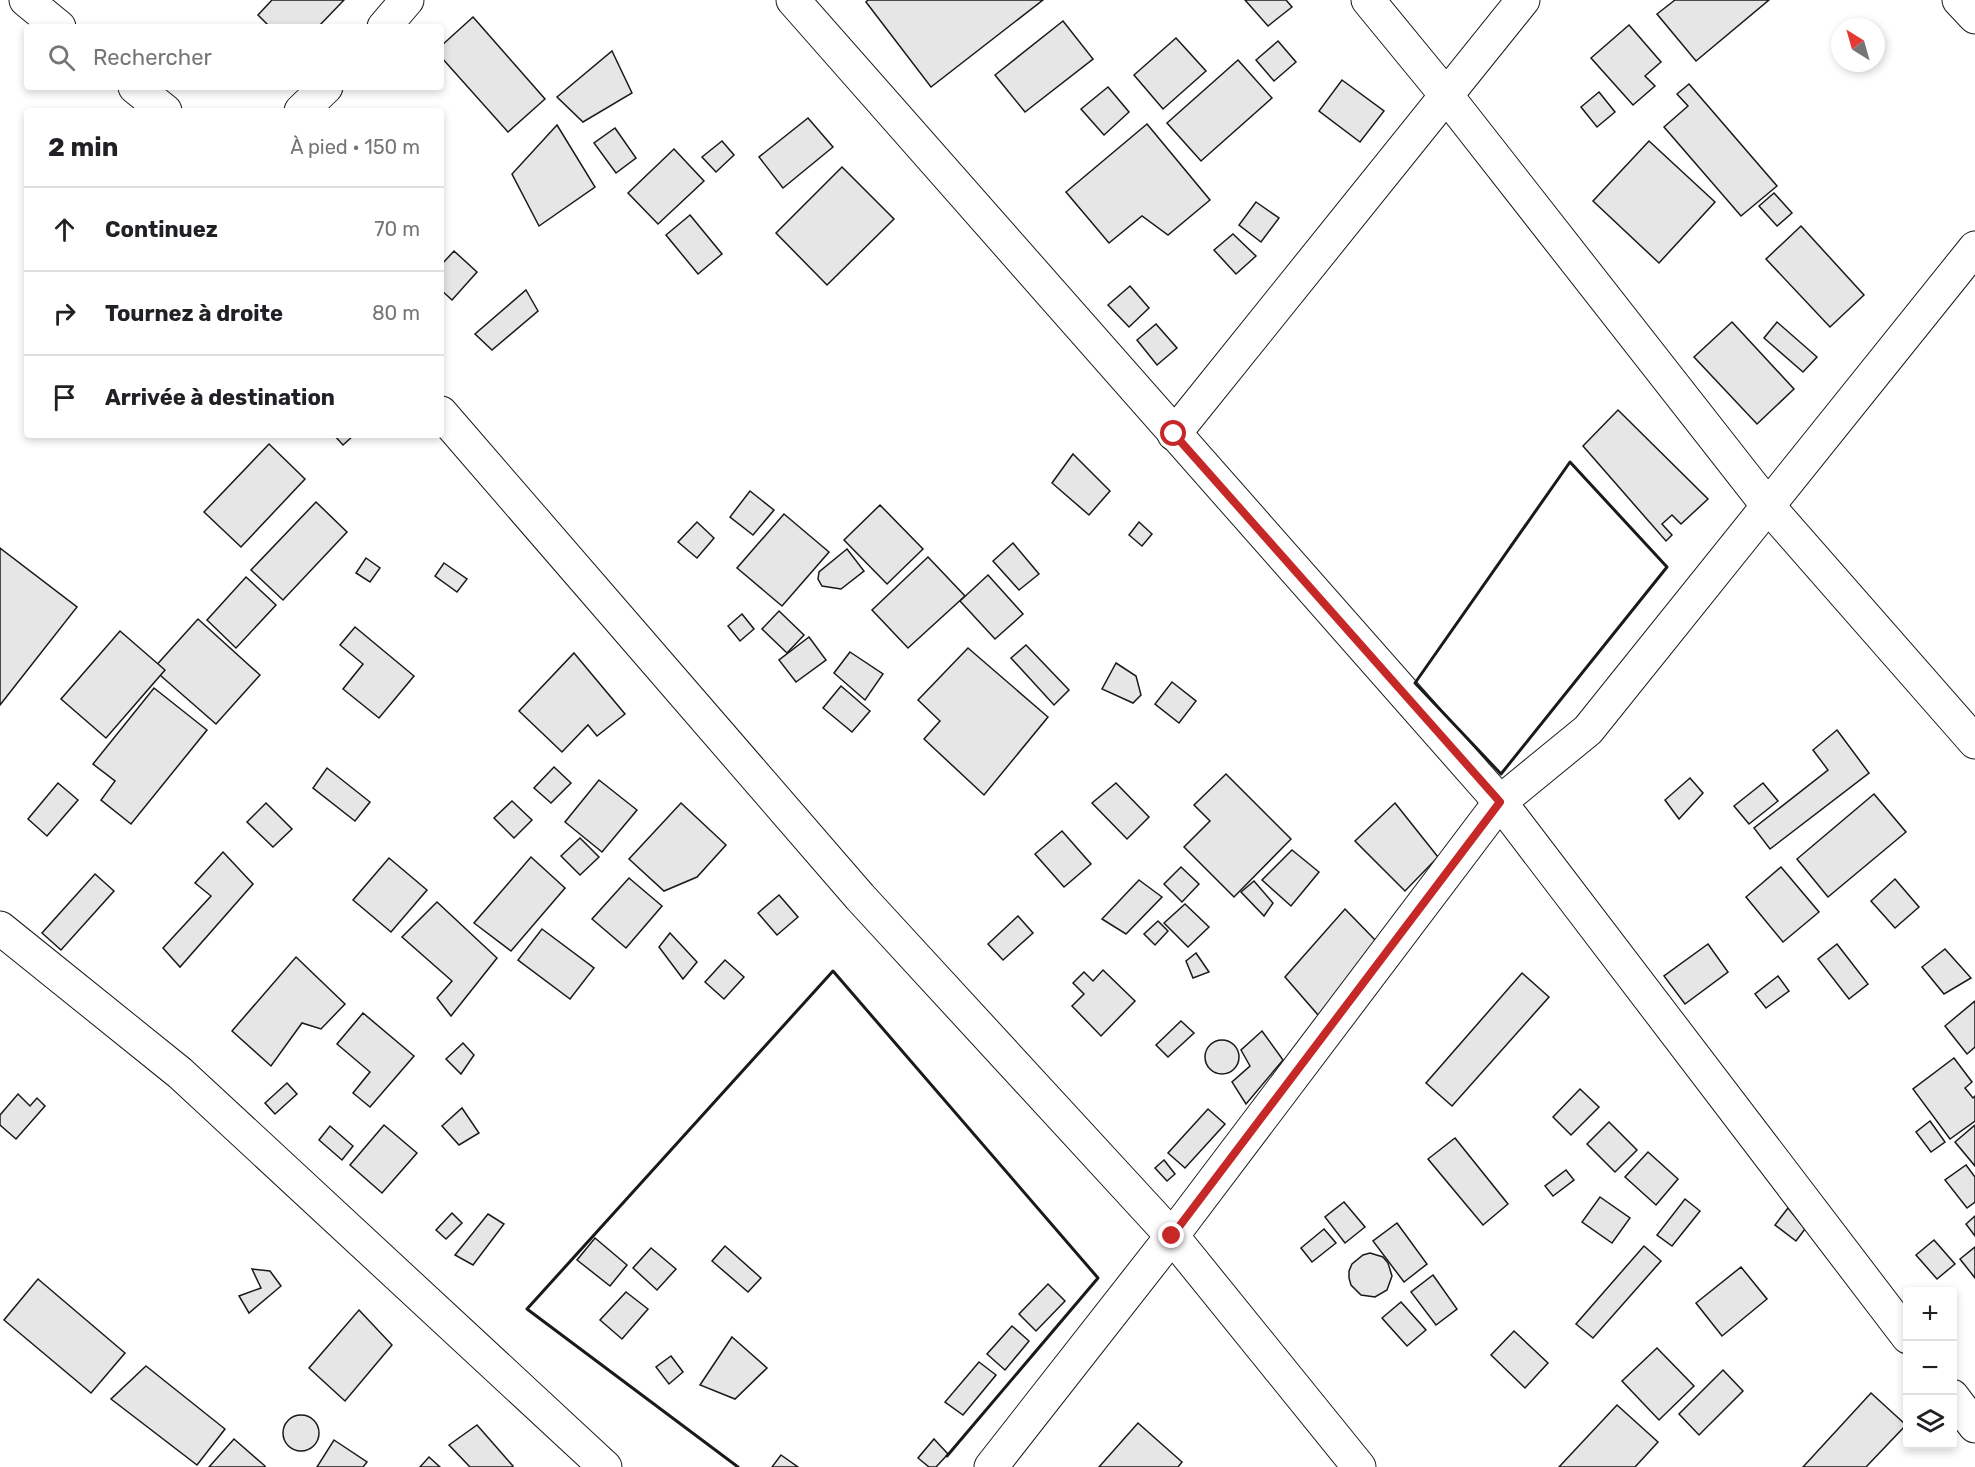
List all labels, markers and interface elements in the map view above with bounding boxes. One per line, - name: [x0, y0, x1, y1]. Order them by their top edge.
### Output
- north arrow: [1831, 18, 1885, 72]
- search box: [24, 24, 444, 90]
- icon: search: [45, 41, 78, 74]
- text: Rechercher: [93, 44, 212, 71]
- text: 2 min: [48, 132, 118, 163]
- text: À pied · 150 m: [290, 135, 420, 159]
- icon: ahead: [48, 213, 81, 246]
- text: Continuez: [105, 216, 218, 243]
- text: 70 m: [374, 217, 420, 241]
- icon: right: [48, 297, 81, 330]
- text: Tournez à droite: [105, 300, 283, 327]
- text: 80 m: [372, 301, 420, 325]
- icon: arrive: [48, 381, 81, 414]
- text: Arrivée à destination: [105, 384, 335, 411]
- route start: [1160, 420, 1186, 446]
- route end: [1158, 1222, 1184, 1248]
- map controls: [1903, 1287, 1957, 1449]
- button: +: [1903, 1287, 1957, 1341]
- button: −: [1903, 1341, 1957, 1395]
- button: layers: [1903, 1395, 1957, 1449]

